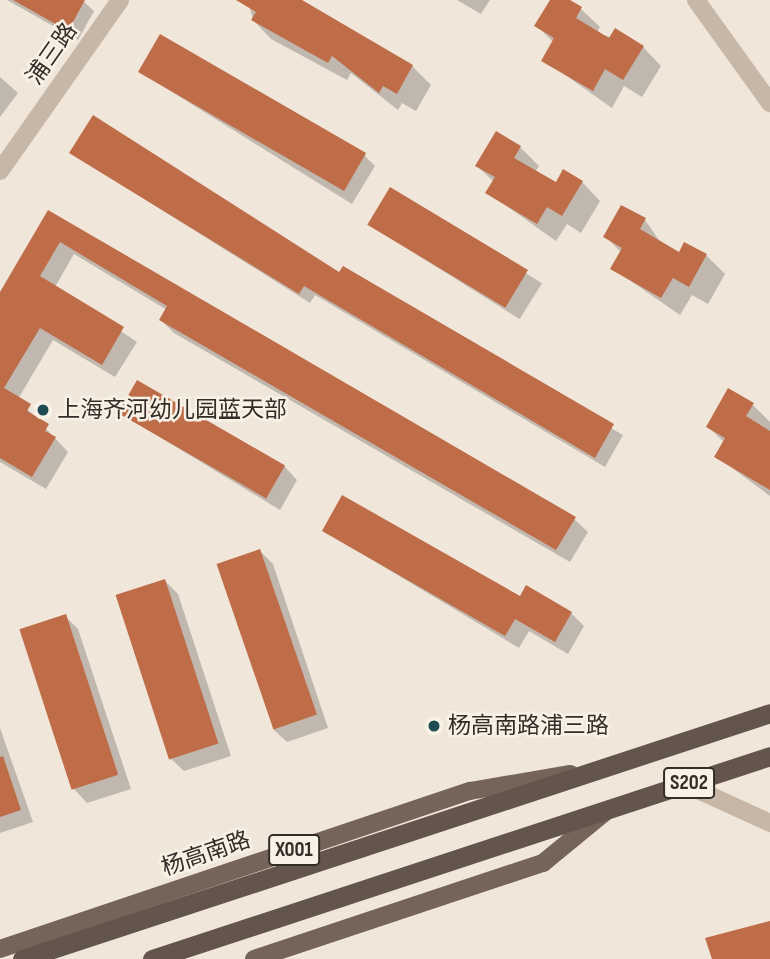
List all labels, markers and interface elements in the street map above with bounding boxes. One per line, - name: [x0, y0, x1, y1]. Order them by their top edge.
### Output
- street label: 浦三路: [21, 18, 83, 90]
- place label: 上海齐河幼儿园蓝天部: [57, 396, 287, 424]
- marker: 上海齐河幼儿园蓝天部: [35, 402, 51, 418]
- place label: 杨高南路浦三路: [448, 712, 609, 740]
- marker: 杨高南路浦三路: [426, 718, 442, 734]
- road number: S202: [663, 766, 715, 800]
- street label: 杨高南路: [158, 826, 254, 882]
- road number: X001: [268, 832, 320, 868]

